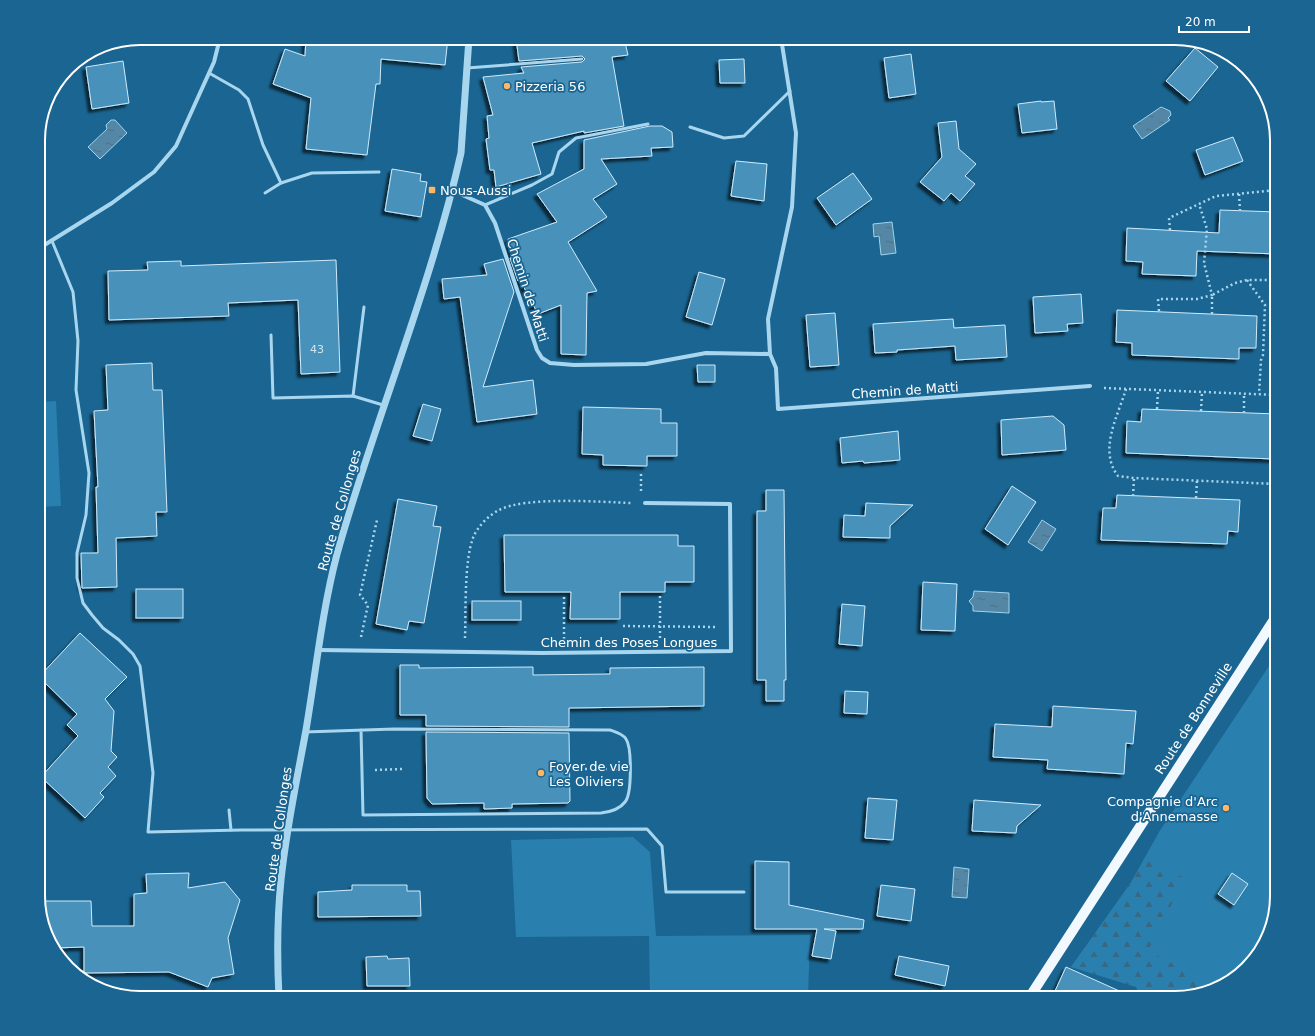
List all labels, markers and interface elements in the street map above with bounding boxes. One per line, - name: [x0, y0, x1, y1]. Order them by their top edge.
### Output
- scale bar: [1179, 8, 1249, 34]
- text: 20 m: [1185, 15, 1216, 29]
- place label: Pizzeria 56: [515, 79, 585, 94]
- marker: Pizzeria 56: [502, 81, 512, 91]
- place label: Nous-Aussi: [440, 183, 511, 198]
- marker: Nous-Aussi: [427, 185, 437, 195]
- street label: Chemin de Matti: [504, 237, 551, 344]
- house number: 43: [310, 343, 324, 356]
- street label: Chemin de Matti: [851, 379, 959, 402]
- street label: Route de Collonges: [315, 447, 364, 573]
- street label: Chemin des Poses Longues: [541, 635, 718, 650]
- street label: Route de Bonneville: [1152, 660, 1235, 777]
- place label: Foyer de vie Les Oliviers: [549, 759, 629, 789]
- street label: Route de Collonges: [262, 766, 295, 892]
- marker: Foyer de vie Les Oliviers: [536, 768, 546, 778]
- place label: Compagnie d'Arc d'Annemasse: [1107, 794, 1218, 824]
- marker: Compagnie d'Arc d'Annemasse: [1221, 803, 1231, 813]

